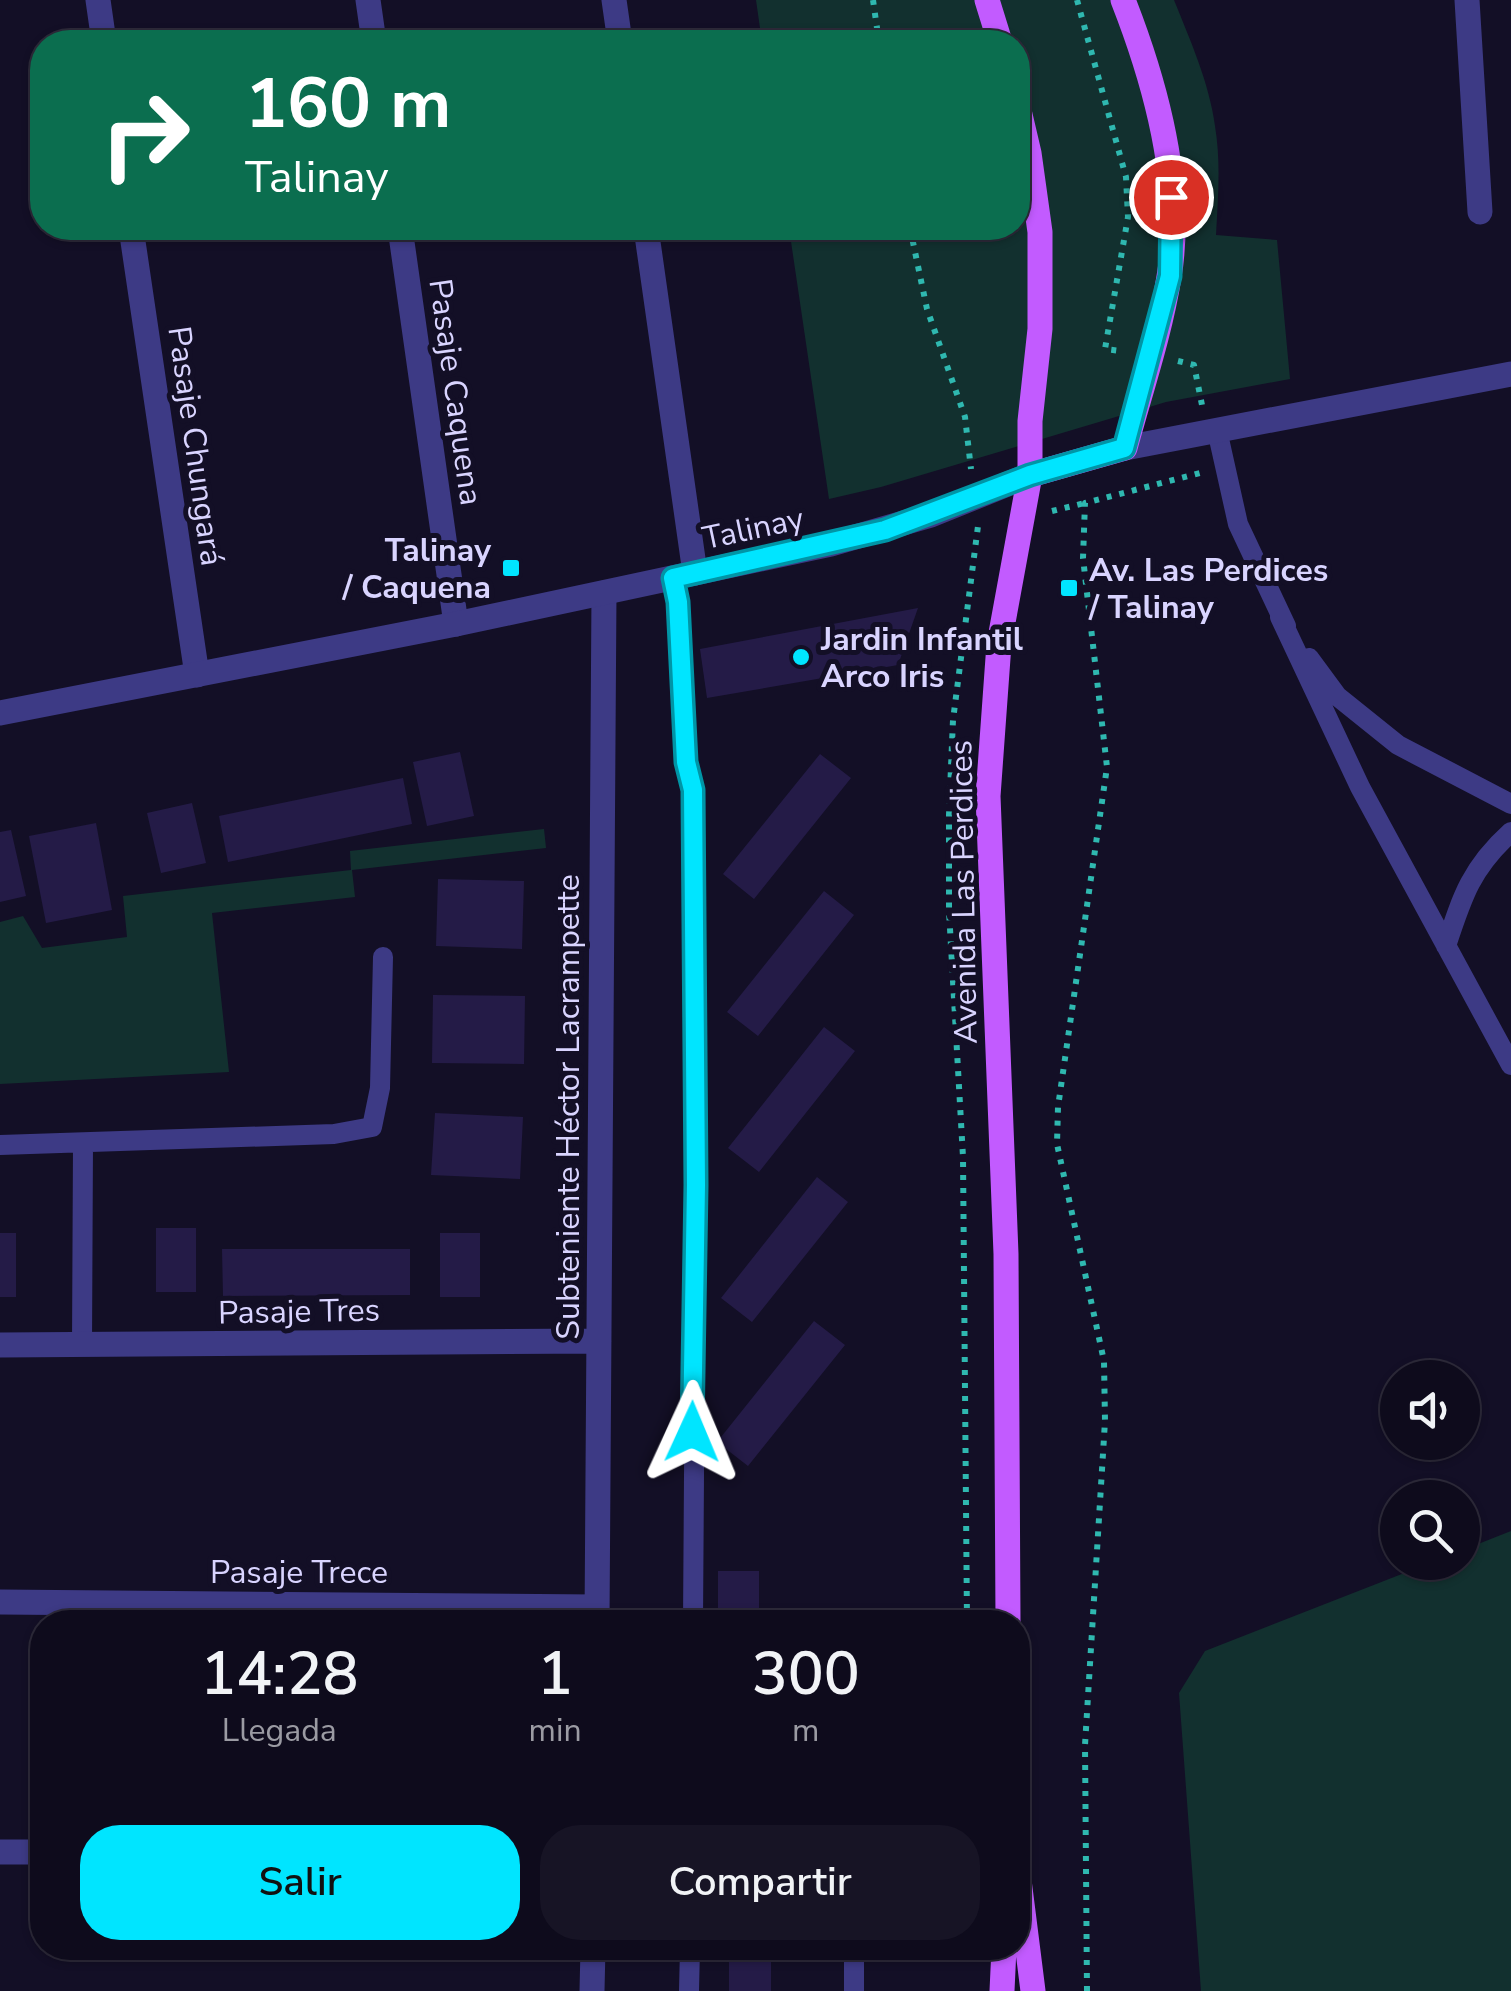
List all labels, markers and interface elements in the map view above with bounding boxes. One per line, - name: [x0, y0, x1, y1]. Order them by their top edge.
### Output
- text: 160 m: [245, 56, 451, 152]
- icon: right: [80, 70, 210, 200]
- text: Talinay: [245, 147, 389, 208]
- pin: [1129, 155, 1214, 240]
- icon: arrive: [1144, 170, 1199, 225]
- street label: Pasaje Caquena: [418, 276, 493, 508]
- street label: Pasaje Chungará: [157, 324, 234, 569]
- street label: Talinay: [699, 497, 808, 560]
- place label: Talinay / Caquena: [341, 529, 492, 609]
- place label: Av. Las Perdices / Talinay: [1088, 549, 1328, 629]
- marker: Talinay / Caquena: [500, 557, 522, 579]
- marker: Av. Las Perdices / Talinay: [1058, 577, 1080, 599]
- place label: Jardin Infantil Arco Iris: [820, 618, 1023, 698]
- marker: Jardin Infantil Arco Iris: [790, 646, 812, 668]
- street label: Avenida Las Perdices: [939, 740, 988, 1044]
- street label: Subteniente Héctor Lacrampette: [547, 874, 590, 1340]
- street label: Pasaje Tres: [218, 1289, 380, 1334]
- map controls: [1380, 1360, 1480, 1580]
- button: sound: [1380, 1360, 1480, 1460]
- position arrow: [640, 1380, 744, 1484]
- button: search: [1380, 1480, 1480, 1580]
- street label: Pasaje Trece: [210, 1551, 388, 1594]
- text: 14:28: [200, 1633, 358, 1715]
- text: 1: [537, 1633, 573, 1715]
- text: 300: [752, 1633, 860, 1715]
- text: Llegada: [222, 1709, 337, 1752]
- text: min: [529, 1709, 582, 1752]
- text: m: [792, 1709, 820, 1752]
- button: Salir: [80, 1825, 520, 1940]
- button: Compartir: [540, 1825, 980, 1940]

